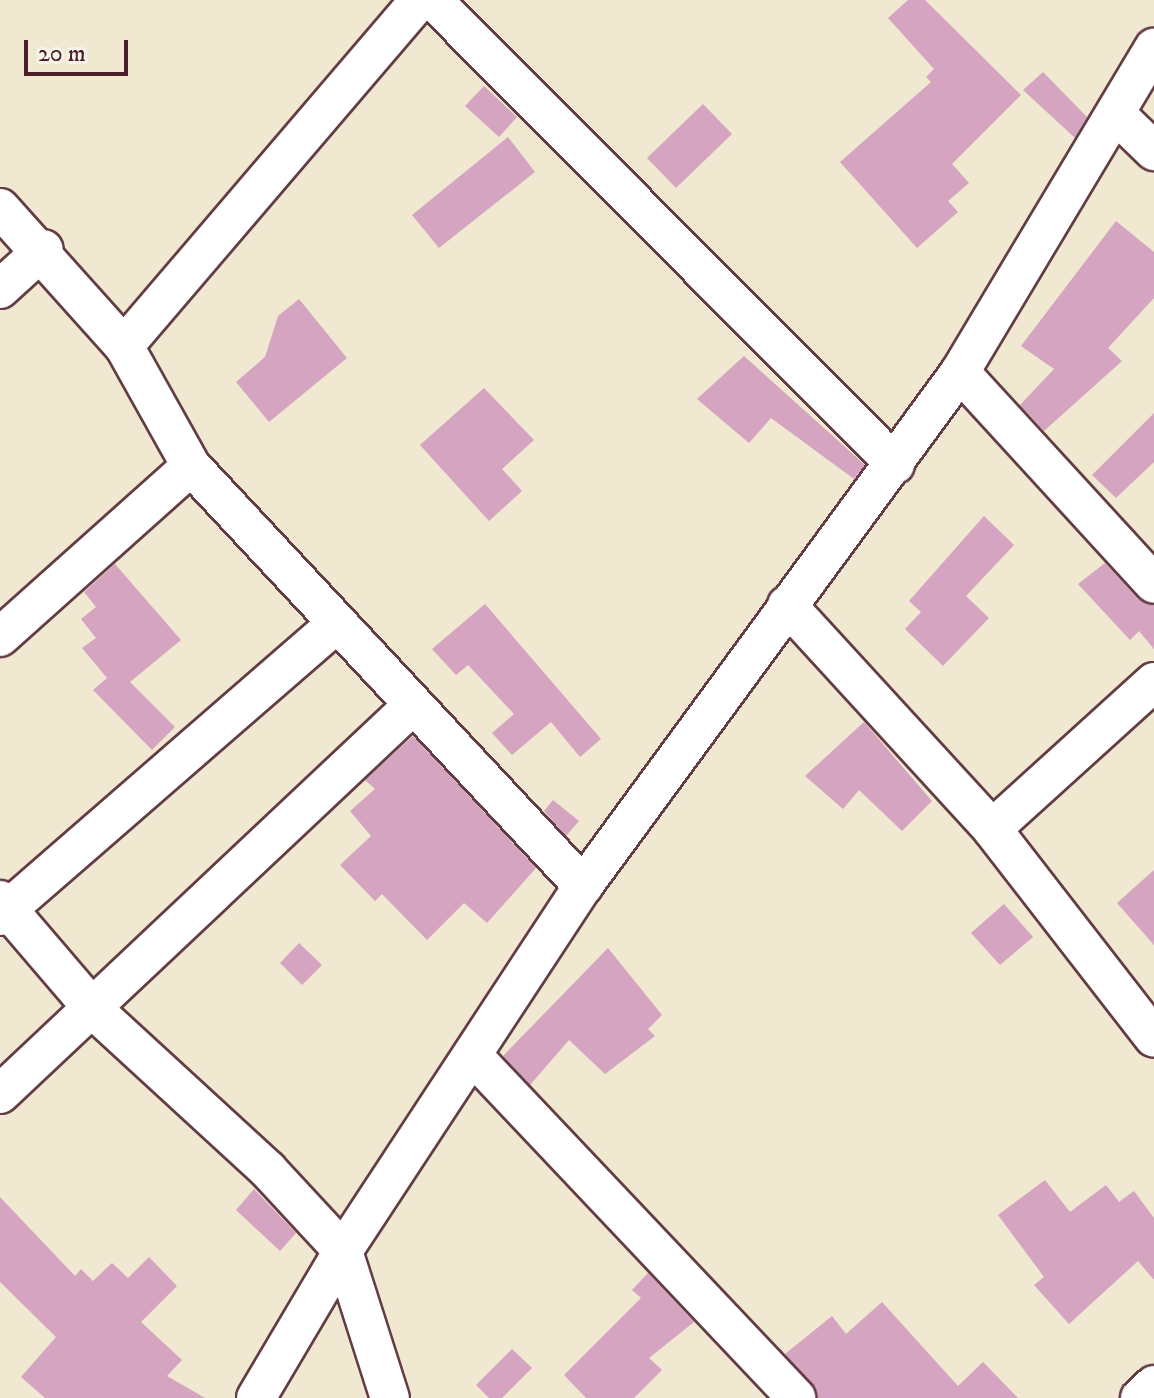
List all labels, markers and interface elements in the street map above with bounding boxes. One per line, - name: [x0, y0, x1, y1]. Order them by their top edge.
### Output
- scale bar: [28, 24, 132, 74]
- text: 20 m: [38, 39, 86, 69]

